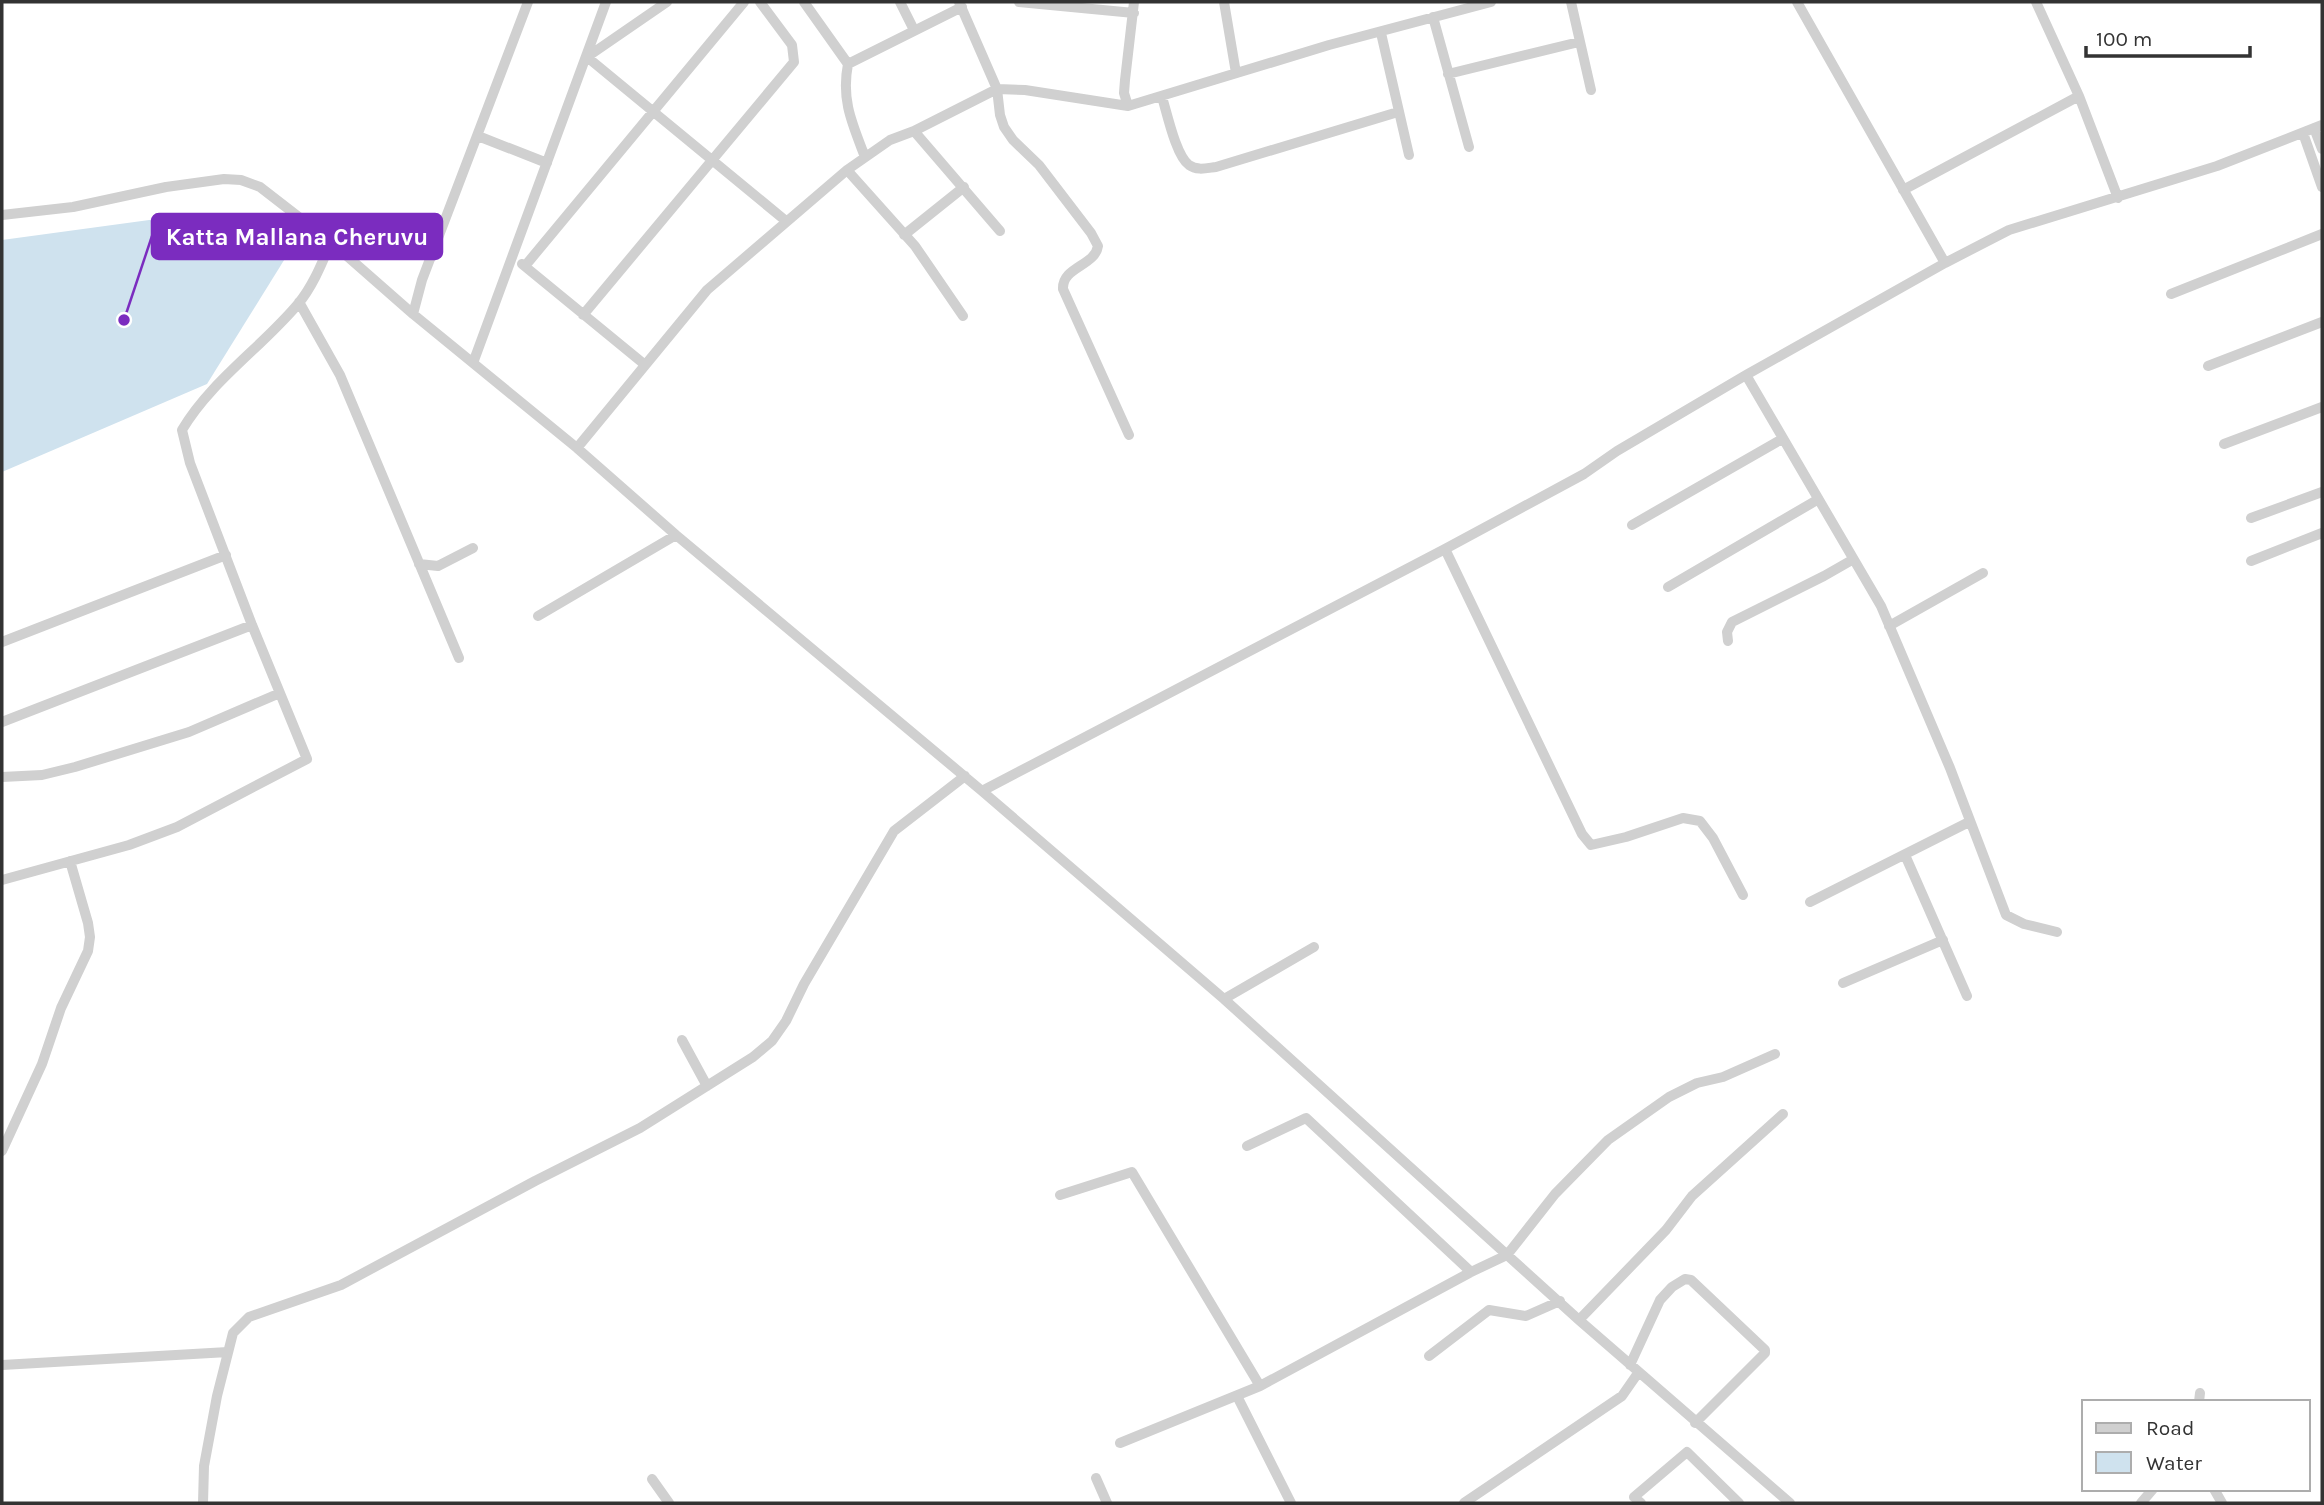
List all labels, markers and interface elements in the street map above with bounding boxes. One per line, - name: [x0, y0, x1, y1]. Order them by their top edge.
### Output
- scale bar: [2086, 14, 2250, 58]
- text: 100 m: [2096, 27, 2153, 51]
- callout: Katta Mallana Cheruvu: [152, 214, 442, 259]
- text: Katta Mallana Cheruvu: [166, 223, 428, 251]
- legend: [2082, 1400, 2310, 1491]
- text: Road: [2146, 1416, 2194, 1440]
- text: Water: [2146, 1451, 2202, 1475]

